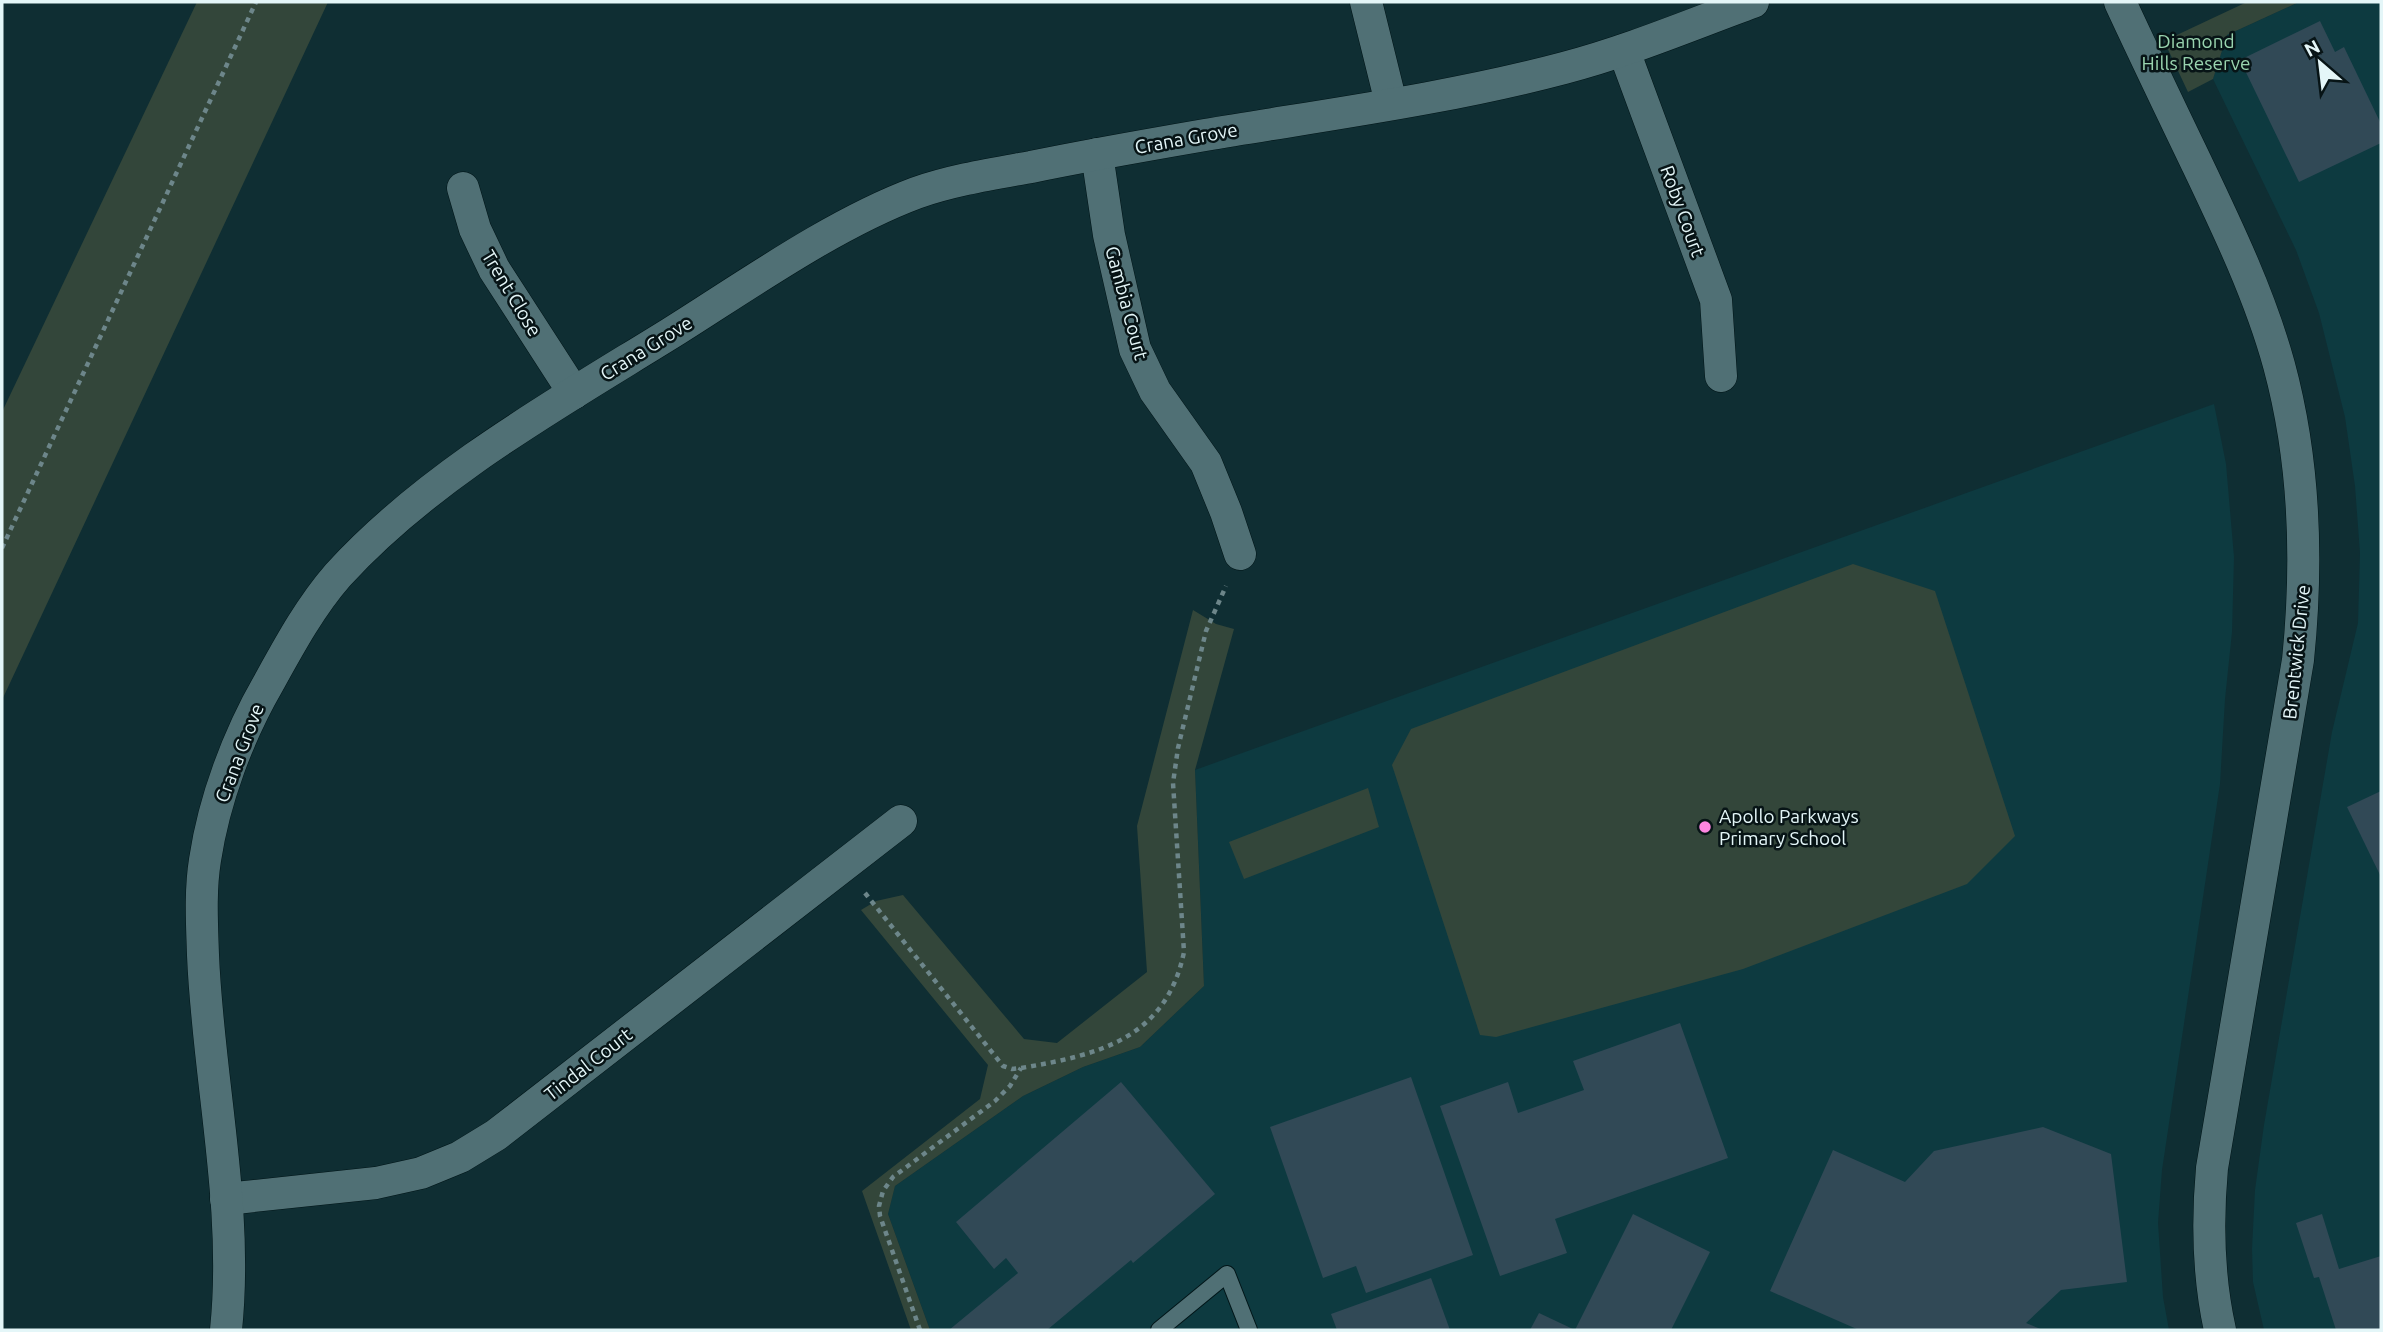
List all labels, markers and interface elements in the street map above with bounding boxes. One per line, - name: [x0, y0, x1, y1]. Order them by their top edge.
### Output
- north arrow: [2285, 28, 2355, 98]
- park label: Diamond Hills Reserve: [2142, 30, 2250, 74]
- text: N: [2301, 35, 2323, 61]
- street label: Crana Grove: [1133, 118, 1239, 158]
- street label: Roby Court: [1656, 162, 1710, 260]
- street label: Gambia Court: [1101, 244, 1153, 363]
- street label: Trent Close: [478, 246, 546, 340]
- street label: Crana Grove: [596, 311, 696, 385]
- street label: Brentwick Drive: [2278, 584, 2314, 720]
- street label: Crana Grove: [210, 700, 268, 806]
- place label: Apollo Parkways Primary School: [1719, 805, 1859, 849]
- marker: Apollo Parkways Primary School: [1697, 819, 1713, 835]
- street label: Tindal Court: [540, 1023, 637, 1105]

